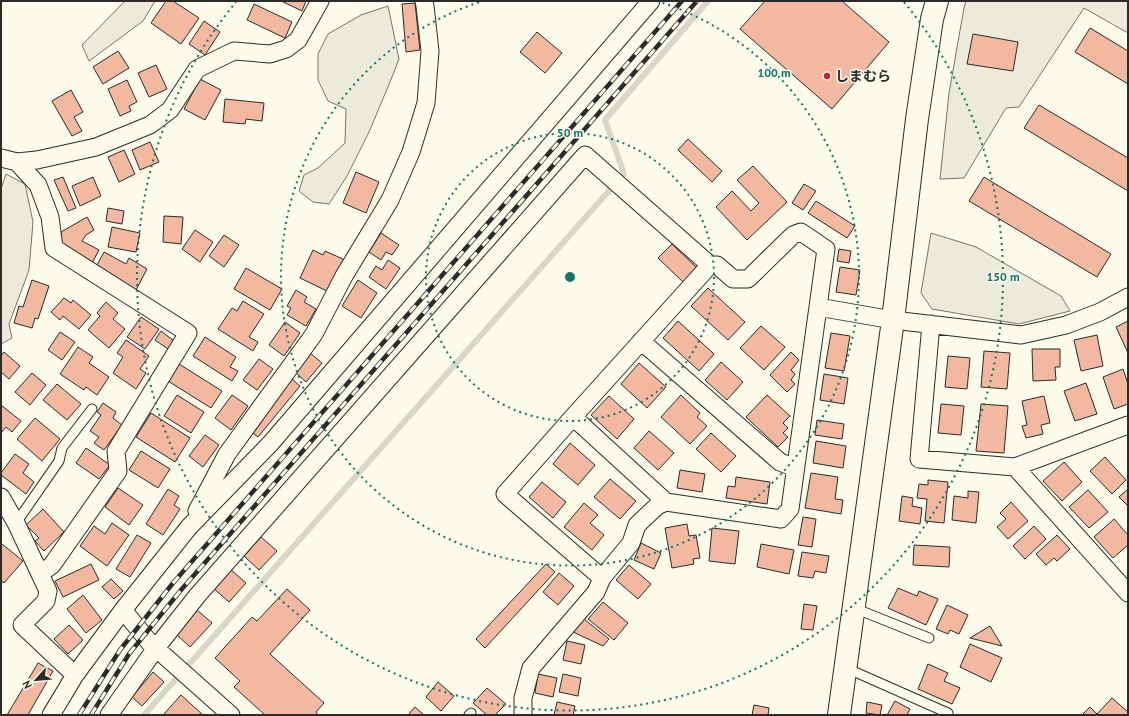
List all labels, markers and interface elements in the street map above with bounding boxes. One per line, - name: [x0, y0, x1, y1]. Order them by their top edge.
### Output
- text: 100 m: [757, 65, 791, 80]
- place label: しまむら: [835, 67, 891, 85]
- marker: しまむら: [822, 71, 832, 81]
- text: 50 m: [557, 125, 583, 140]
- text: 150 m: [986, 269, 1020, 284]
- centre of rings: [563, 270, 577, 284]
- north arrow: [16, 660, 56, 700]
- text: N: [19, 678, 35, 691]

